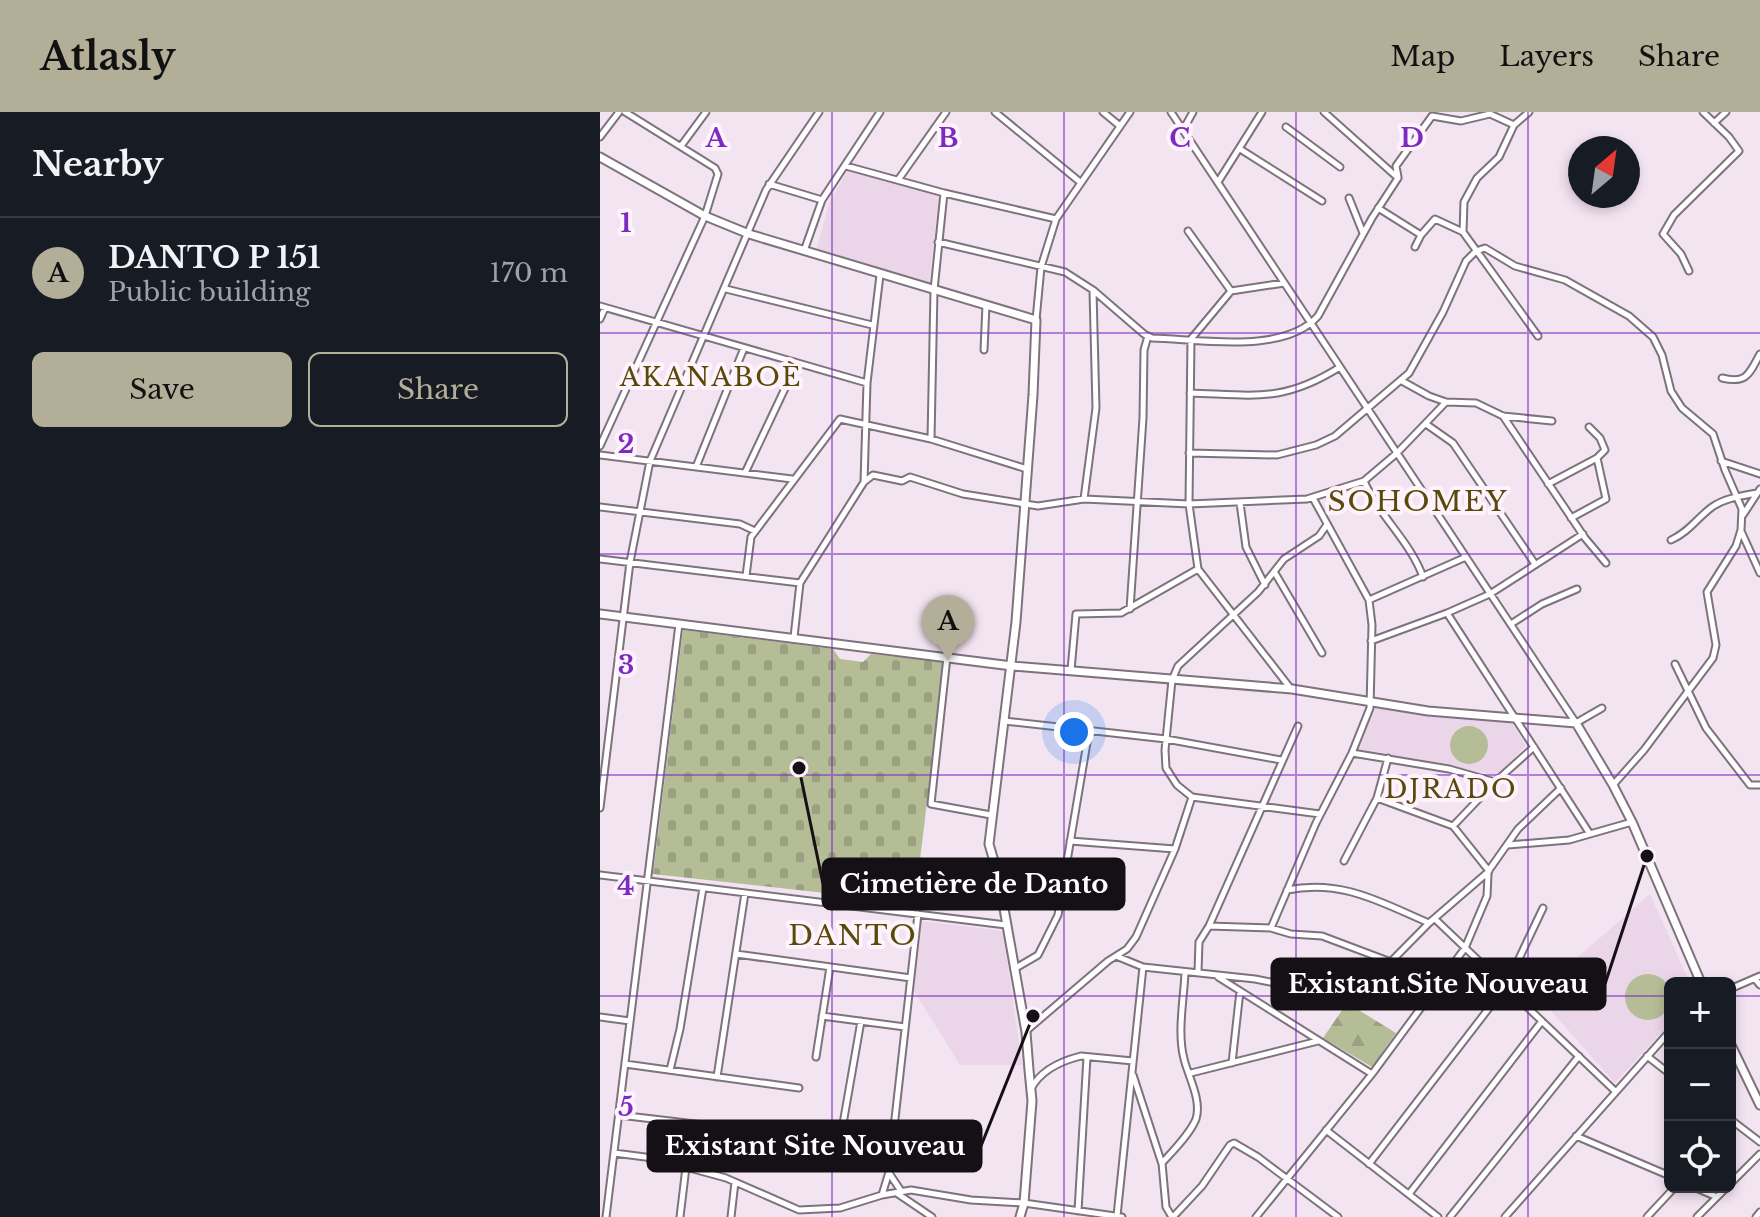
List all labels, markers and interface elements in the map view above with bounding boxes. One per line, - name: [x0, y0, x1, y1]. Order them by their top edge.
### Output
- text: Atlasly: [40, 33, 175, 80]
- text: Map: [1390, 39, 1455, 74]
- text: Layers: [1499, 39, 1594, 74]
- text: Share: [1638, 39, 1720, 74]
- text: A: [704, 122, 727, 154]
- text: B: [938, 122, 958, 154]
- text: C: [1169, 122, 1191, 154]
- text: D: [1400, 122, 1424, 154]
- north arrow: [1568, 136, 1640, 208]
- text: Nearby: [32, 143, 164, 185]
- text: 1: [620, 207, 632, 239]
- text: DANTO P 151: [108, 239, 321, 276]
- text: A: [47, 257, 69, 289]
- text: 170 m: [489, 257, 568, 289]
- text: Public building: [108, 276, 311, 308]
- button: Save: [32, 352, 292, 427]
- button: Share: [308, 352, 568, 427]
- district label: AKANABOÈ: [619, 361, 802, 393]
- text: 2: [618, 428, 634, 460]
- district label: SOHOMEY: [1327, 484, 1509, 519]
- pin: A: [922, 595, 974, 661]
- text: 3: [618, 649, 634, 681]
- your location: [1054, 712, 1094, 752]
- district label: DJRADO: [1384, 773, 1518, 805]
- callout: Cimetière de Danto: [823, 859, 1124, 909]
- text: Cimetière de Danto: [839, 868, 1109, 900]
- text: 4: [617, 870, 635, 902]
- district label: DANTO: [788, 918, 918, 953]
- callout: Existant.Site Nouveau: [1272, 959, 1605, 1009]
- text: Existant.Site Nouveau: [1288, 968, 1589, 1000]
- map controls: [1664, 977, 1736, 1193]
- button: +: [1664, 977, 1736, 1049]
- button: −: [1664, 1049, 1736, 1121]
- text: 5: [618, 1091, 634, 1123]
- callout: Existant Site Nouveau: [648, 1121, 981, 1171]
- button: locate: [1664, 1121, 1736, 1193]
- text: Existant Site Nouveau: [665, 1130, 966, 1162]

